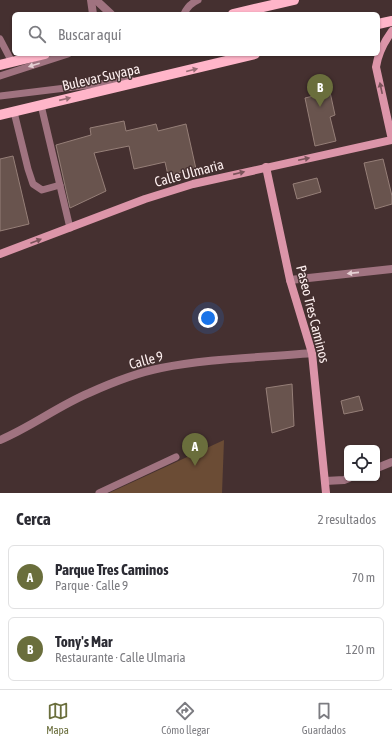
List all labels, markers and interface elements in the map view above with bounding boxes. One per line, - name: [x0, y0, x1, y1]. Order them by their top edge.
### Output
- search box: [12, 12, 380, 56]
- icon: search: [26, 23, 48, 45]
- text: Buscar aquí: [58, 26, 121, 43]
- street label: Bulevar Suyapa: [61, 60, 141, 94]
- one-way arrow: [27, 62, 39, 68]
- one-way arrow: [185, 66, 198, 72]
- pin: B: [307, 74, 333, 107]
- one-way arrow: [377, 82, 383, 94]
- one-way arrow: [59, 96, 71, 102]
- one-way arrow: [298, 155, 310, 161]
- street label: Calle Ulmaria: [153, 156, 225, 190]
- one-way arrow: [233, 170, 245, 176]
- one-way arrow: [31, 237, 43, 243]
- street label: Paseo Tres Caminos: [293, 264, 333, 364]
- one-way arrow: [347, 270, 359, 276]
- your location: [198, 308, 218, 328]
- street label: Calle 9: [127, 348, 165, 372]
- pin: A: [182, 433, 208, 466]
- map controls: [344, 445, 380, 481]
- button: locate: [344, 445, 380, 481]
- text: Cerca: [16, 509, 51, 529]
- text: 2 resultados: [317, 512, 376, 527]
- text: Parque Tres Caminos: [55, 561, 169, 578]
- text: A: [27, 570, 33, 585]
- text: 70 m: [352, 570, 375, 585]
- text: Parque · Calle 9: [55, 578, 128, 593]
- text: Tony's Mar: [55, 633, 112, 650]
- text: B: [27, 642, 33, 657]
- text: 120 m: [346, 642, 375, 657]
- text: Restaurante · Calle Ulmaria: [55, 650, 186, 665]
- tab: Mapa: [46, 700, 69, 736]
- tab: Cómo llegar: [161, 700, 210, 736]
- tab: Guardados: [302, 700, 346, 736]

